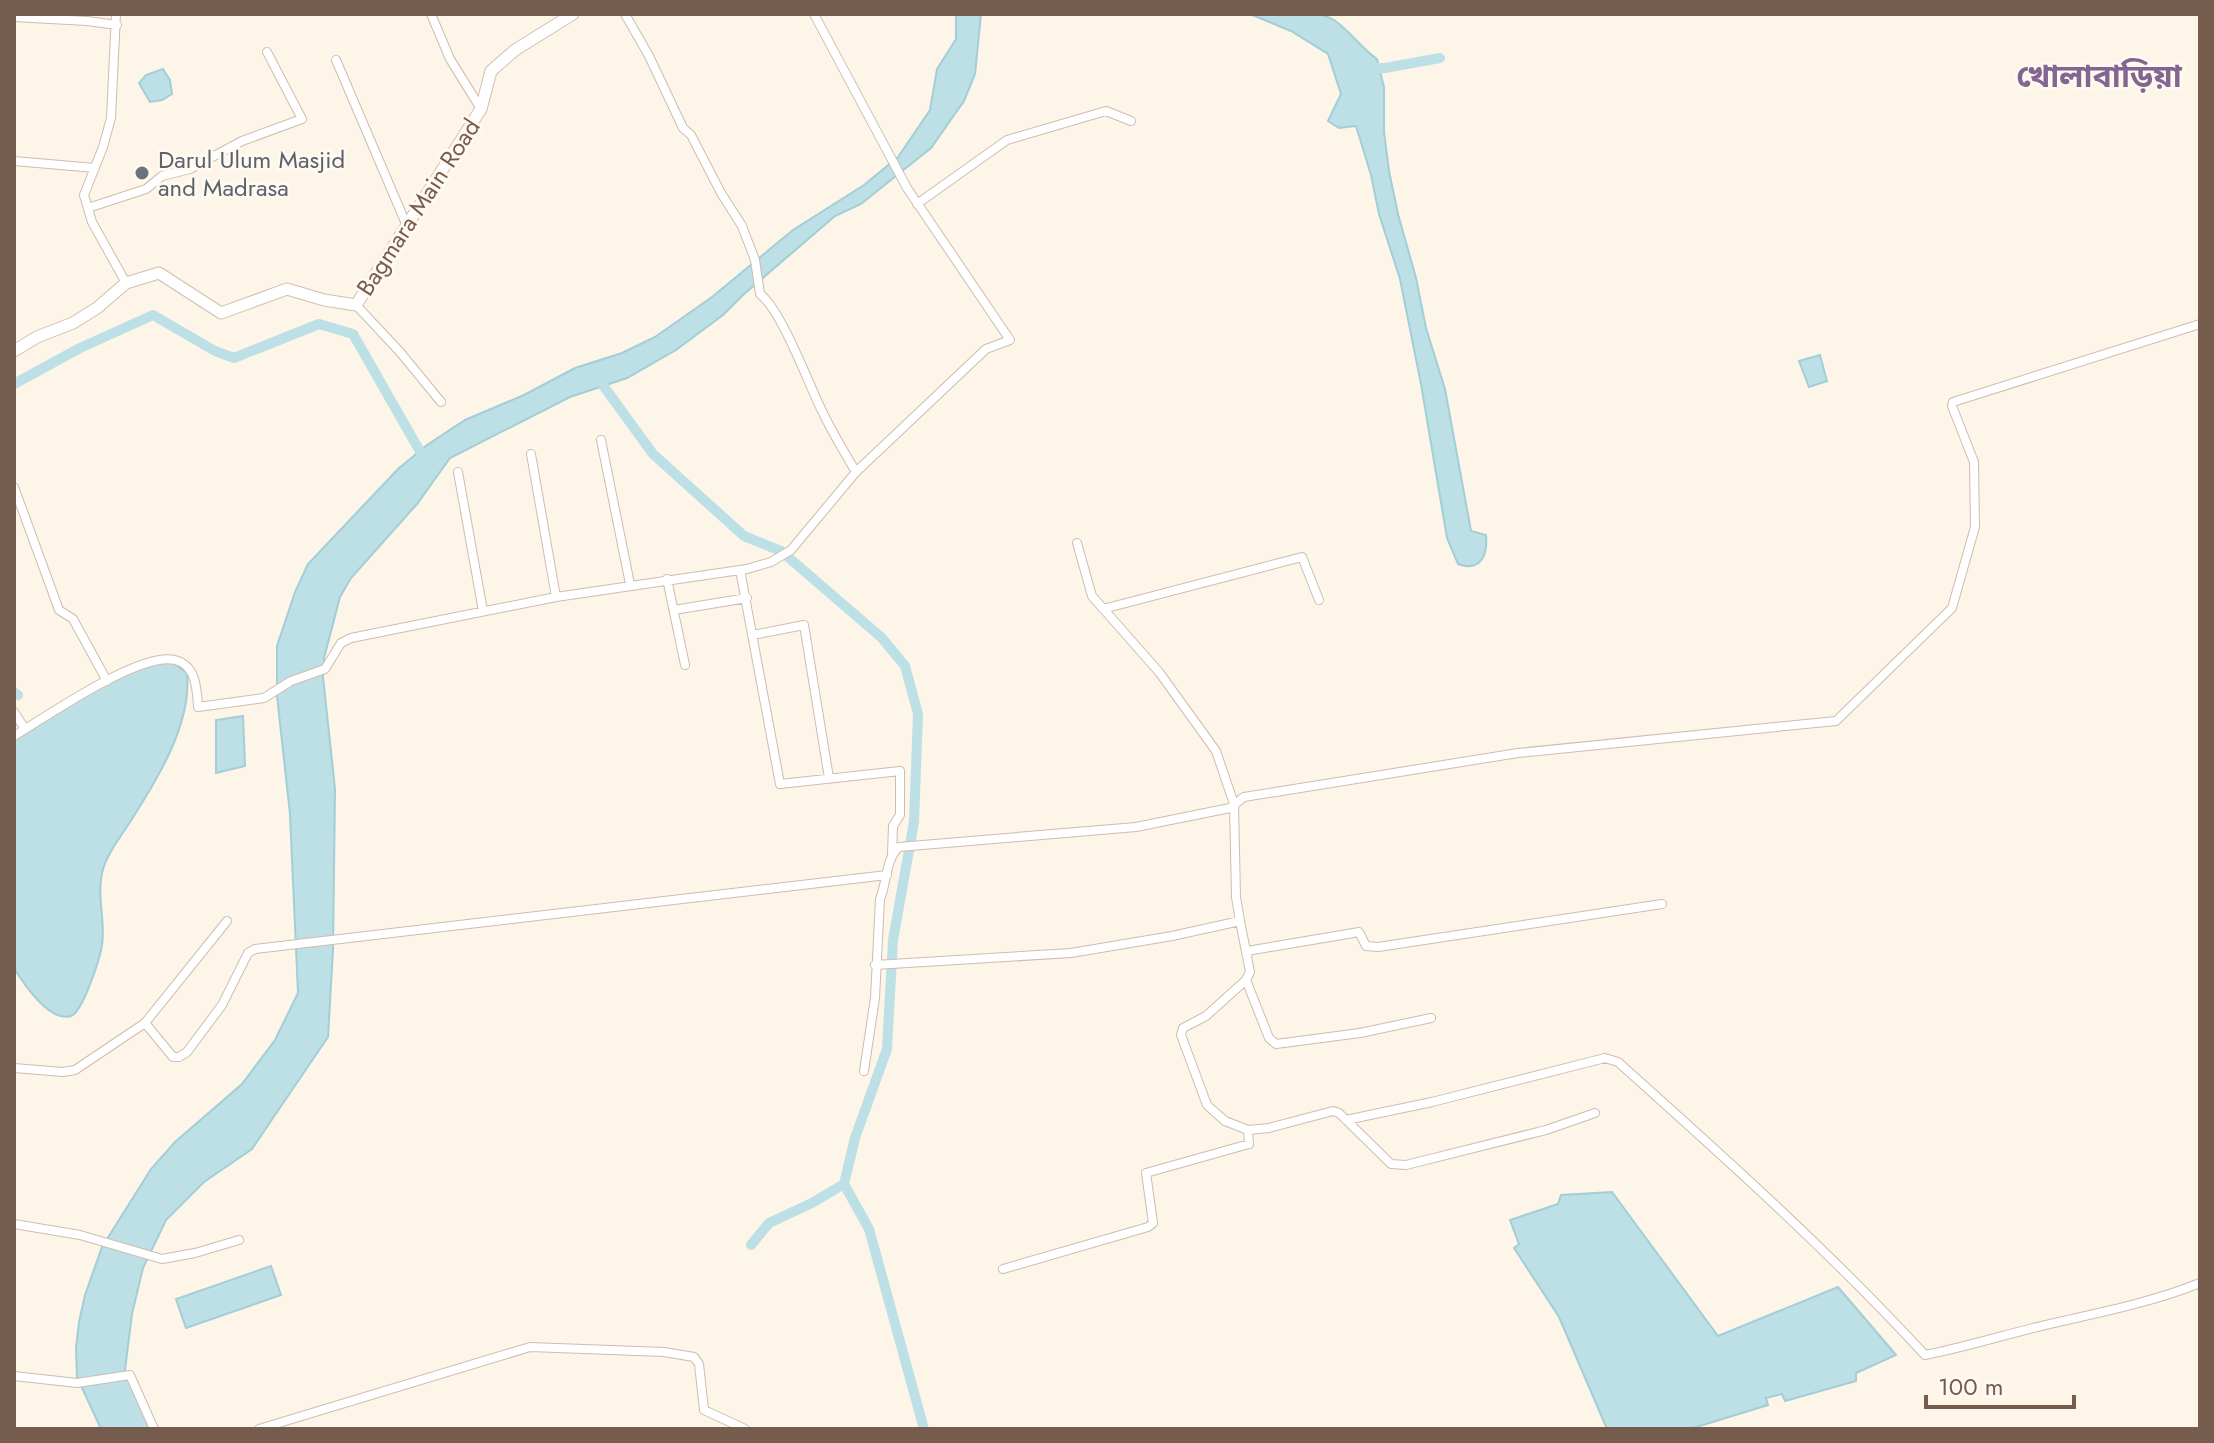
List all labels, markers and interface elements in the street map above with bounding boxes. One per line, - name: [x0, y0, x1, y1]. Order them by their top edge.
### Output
- district label: খোলাবাড়িয়া: [2016, 53, 2183, 99]
- street label: Bagmara Main Road: [348, 112, 488, 302]
- place label: Darul Ulum Masjid and Madrasa: [158, 142, 345, 205]
- marker: Darul Ulum Masjid and Madrasa: [133, 164, 151, 182]
- scale bar: [1926, 1359, 2074, 1409]
- text: 100 m: [1938, 1369, 2004, 1404]

